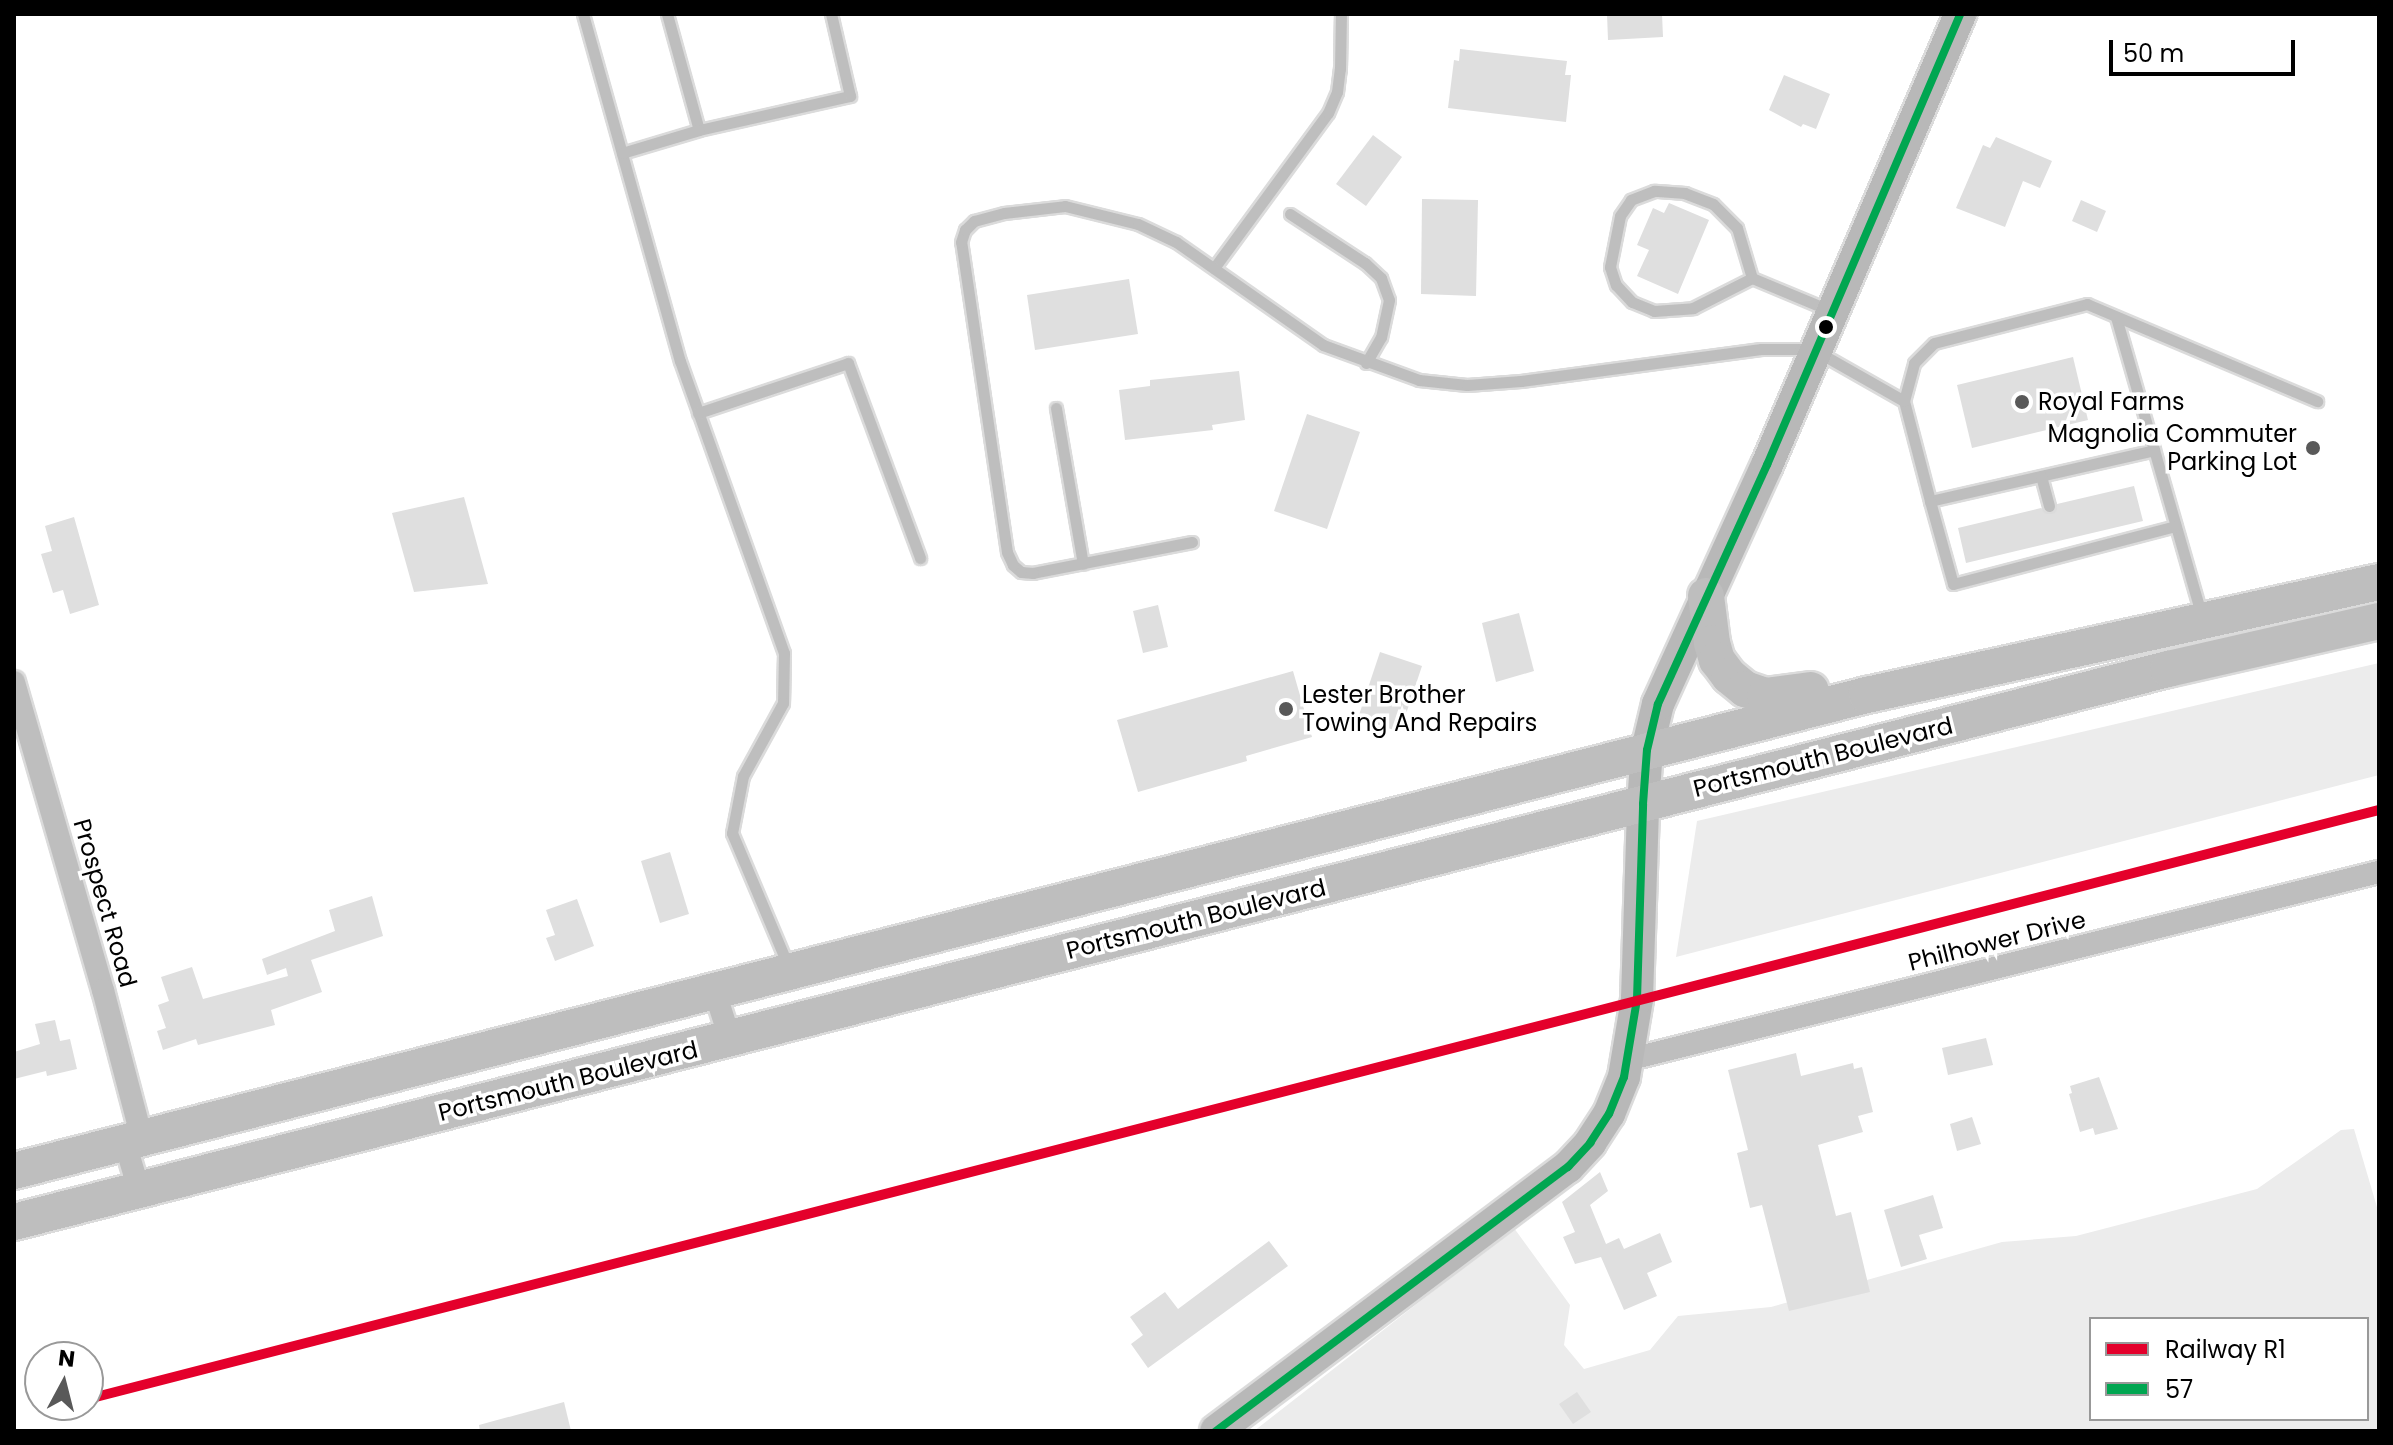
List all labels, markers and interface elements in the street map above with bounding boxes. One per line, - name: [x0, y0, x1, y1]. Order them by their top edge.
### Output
- scale bar: [2113, 24, 2299, 74]
- text: 50 m: [2123, 37, 2184, 70]
- unlabelled marker: [1818, 319, 1834, 335]
- place label: Royal Farms: [2038, 388, 2185, 416]
- marker: Royal Farms: [2013, 393, 2031, 411]
- place label: Magnolia Commuter Parking Lot: [2047, 420, 2297, 476]
- marker: Magnolia Commuter Parking Lot: [2304, 439, 2322, 457]
- place label: Lester Brother Towing And Repairs: [1302, 681, 1537, 737]
- marker: Lester Brother Towing And Repairs: [1277, 700, 1295, 718]
- street label: Portsmouth Boulevard: [1690, 711, 1956, 803]
- street label: Prospect Road: [67, 815, 143, 991]
- street label: Portsmouth Boulevard: [1063, 873, 1329, 965]
- street label: Philhower Drive: [1905, 905, 2089, 977]
- street label: Portsmouth Boulevard: [435, 1035, 701, 1127]
- legend: [2089, 1317, 2369, 1421]
- text: Railway R1: [2165, 1333, 2286, 1366]
- north arrow: [24, 1341, 104, 1421]
- text: N: [57, 1342, 77, 1375]
- text: 57: [2165, 1373, 2193, 1406]

